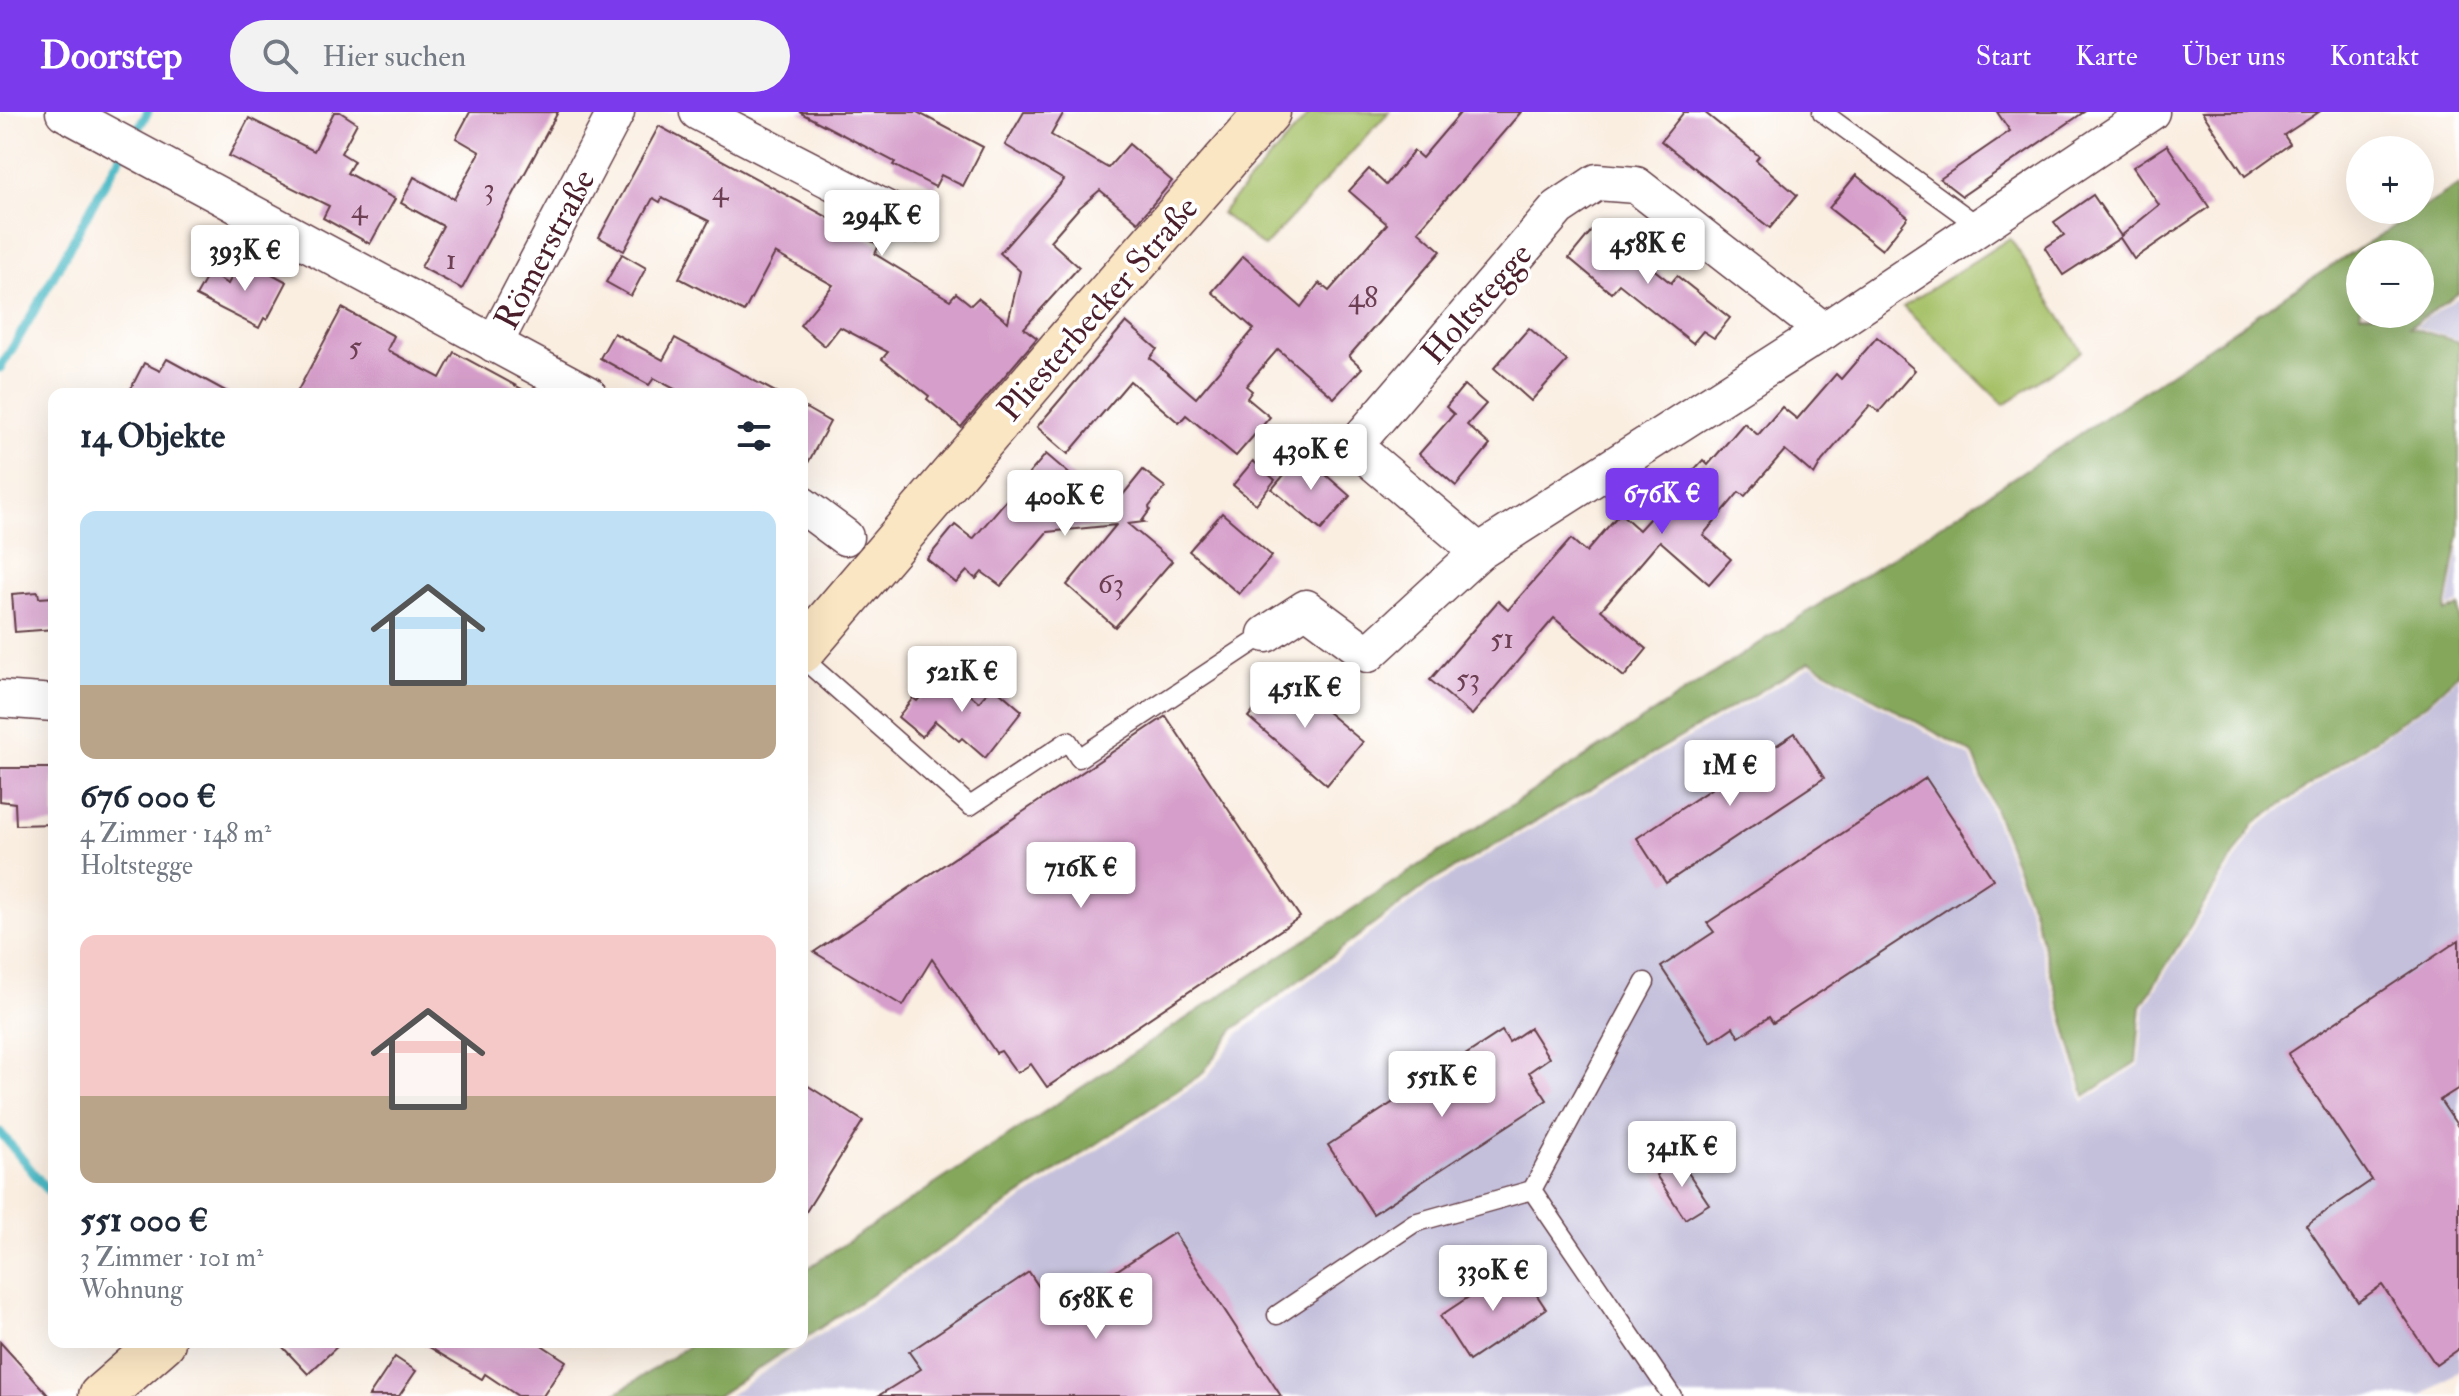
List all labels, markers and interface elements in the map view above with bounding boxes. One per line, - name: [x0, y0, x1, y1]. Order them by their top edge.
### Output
- search box: [230, 20, 790, 92]
- text: Doorstep: [40, 32, 182, 80]
- icon: search: [258, 34, 302, 78]
- text: Hier suchen: [322, 38, 466, 75]
- text: Start: [1976, 39, 2031, 74]
- text: Karte: [2075, 39, 2138, 74]
- text: Über uns: [2182, 39, 2285, 74]
- text: Kontakt: [2329, 39, 2419, 74]
- map controls: [2346, 136, 2434, 328]
- button: +: [2346, 136, 2434, 224]
- street label: Römerstraße: [485, 162, 605, 337]
- house number: 3: [483, 170, 495, 207]
- house number: 4: [712, 172, 730, 209]
- street label: Pliesterbecker Straße: [988, 187, 1208, 431]
- house number: 4: [351, 190, 369, 227]
- pin: 294K €: [817, 190, 947, 258]
- text: 294K €: [842, 200, 922, 232]
- pin: 458K €: [1583, 218, 1713, 286]
- pin: 393K €: [180, 225, 310, 293]
- text: 458K €: [1610, 228, 1686, 260]
- street label: Holtstegge: [1412, 234, 1542, 374]
- text: 393K €: [209, 235, 281, 267]
- button: −: [2346, 240, 2434, 328]
- house number: 1: [446, 241, 456, 278]
- house number: 48: [1348, 279, 1378, 316]
- house number: 5: [348, 328, 362, 365]
- icon: filters: [732, 414, 776, 458]
- text: 14 Objekte: [80, 415, 225, 458]
- pin: 430K €: [1246, 424, 1376, 492]
- text: 430K €: [1273, 434, 1349, 466]
- pin: 676K €: [1597, 468, 1727, 536]
- pin: 400K €: [1000, 470, 1130, 538]
- text: 676K €: [1624, 478, 1701, 510]
- text: 400K €: [1025, 480, 1105, 512]
- icon: home: [356, 563, 500, 707]
- house number: 63: [1098, 565, 1124, 602]
- house number: 51: [1490, 620, 1514, 657]
- pin: 521K €: [897, 646, 1027, 714]
- text: 521K €: [926, 656, 998, 688]
- house number: 53: [1456, 660, 1480, 697]
- pin: 451K €: [1240, 662, 1370, 730]
- text: 451K €: [1268, 672, 1342, 704]
- pin: 1M €: [1683, 740, 1777, 808]
- text: 1M €: [1702, 750, 1758, 782]
- text: 676 000 €: [80, 775, 216, 818]
- text: 4 Zimmer · 148 m²: [80, 818, 271, 850]
- pin: 716K €: [1016, 842, 1146, 910]
- text: Holtstegge: [80, 850, 193, 882]
- text: 716K €: [1044, 852, 1118, 884]
- icon: home: [356, 987, 500, 1131]
- pin: 551K €: [1377, 1051, 1507, 1119]
- text: 551K €: [1407, 1061, 1478, 1093]
- pin: 341K €: [1617, 1121, 1747, 1189]
- text: 341K €: [1646, 1131, 1718, 1163]
- text: 551 000 €: [80, 1199, 209, 1242]
- text: 3 Zimmer · 101 m²: [80, 1242, 263, 1274]
- pin: 330K €: [1428, 1245, 1558, 1313]
- text: 330K €: [1457, 1255, 1529, 1287]
- pin: 658K €: [1031, 1273, 1161, 1341]
- text: Wohnung: [80, 1274, 183, 1306]
- text: 658K €: [1058, 1283, 1134, 1315]

